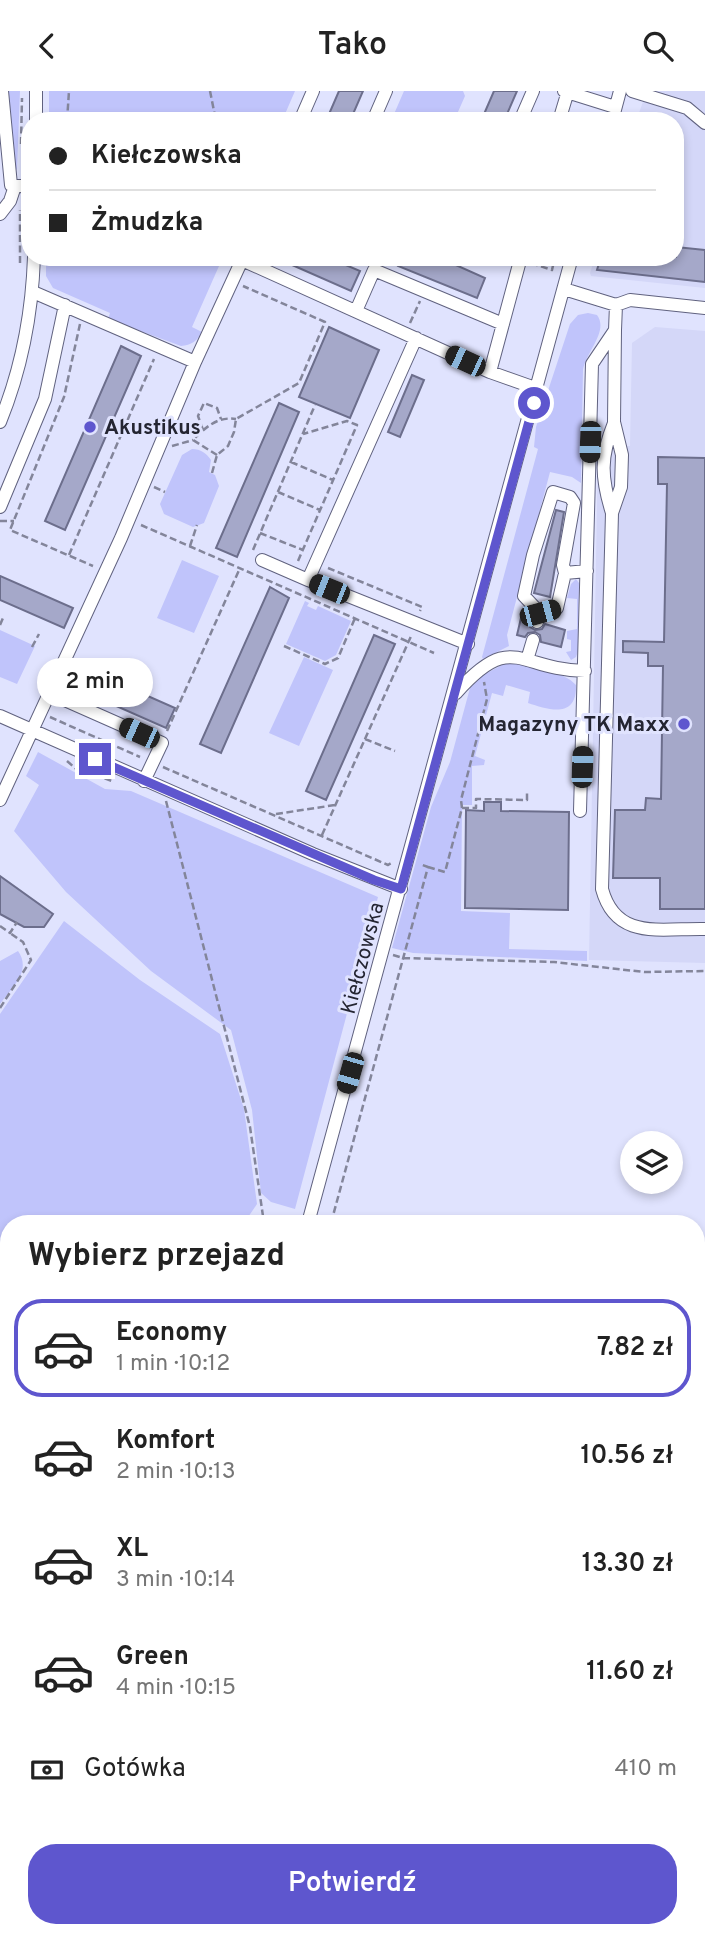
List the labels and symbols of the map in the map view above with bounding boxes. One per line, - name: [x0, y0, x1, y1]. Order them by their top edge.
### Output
- car: [442, 343, 489, 379]
- route start: [518, 387, 550, 419]
- place label: Akustikus: [104, 415, 201, 442]
- marker: Akustikus: [82, 419, 98, 435]
- car: [579, 421, 602, 463]
- car: [306, 571, 353, 607]
- car: [517, 597, 564, 629]
- callout: 2 min: [37, 657, 153, 707]
- place label: Magazyny TK Maxx: [478, 712, 670, 739]
- car: [116, 715, 163, 751]
- marker: Magazyny TK Maxx: [676, 716, 692, 732]
- route end: [79, 743, 111, 775]
- car: [571, 746, 594, 788]
- street label: Kiełczowska: [336, 900, 391, 1017]
- car: [335, 1050, 366, 1096]

